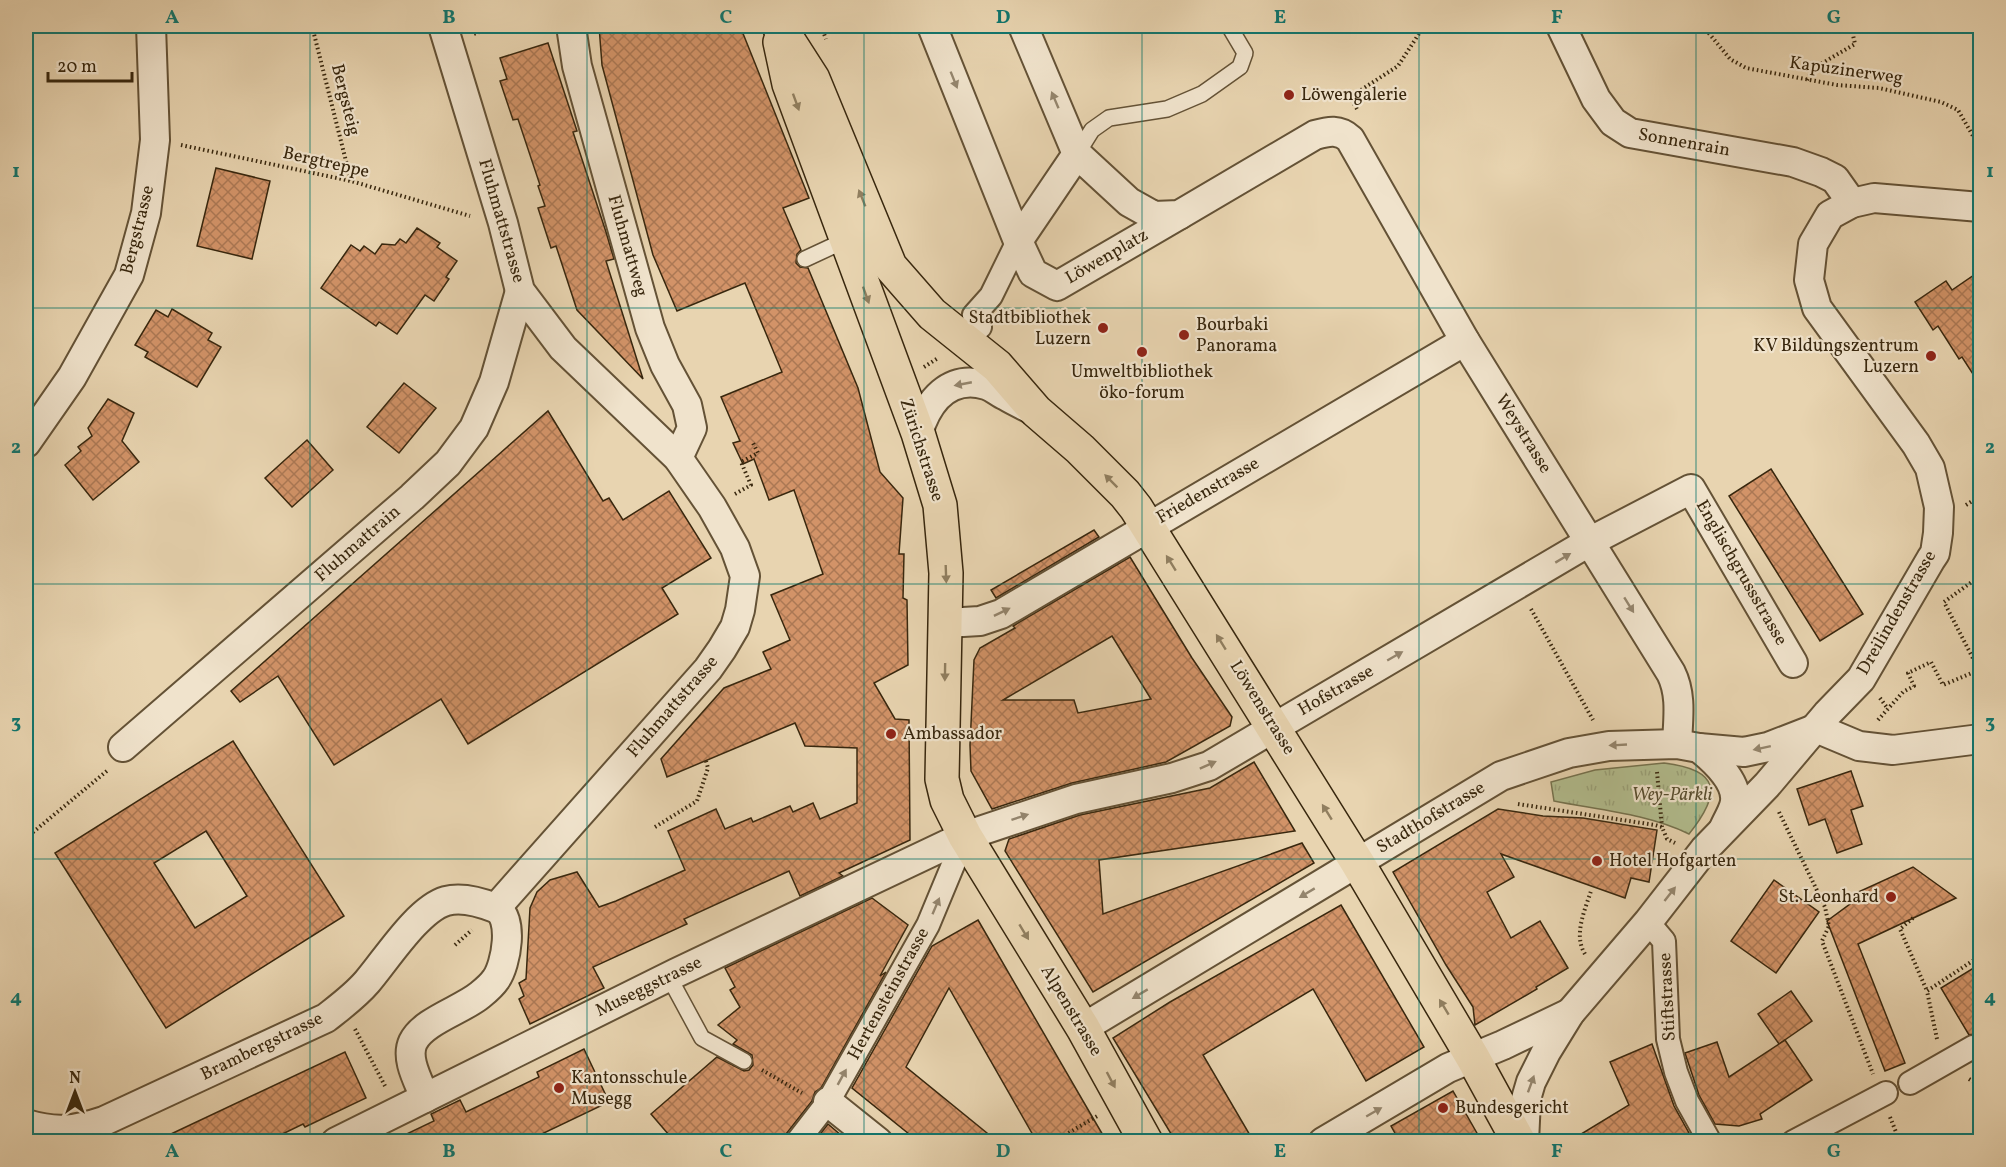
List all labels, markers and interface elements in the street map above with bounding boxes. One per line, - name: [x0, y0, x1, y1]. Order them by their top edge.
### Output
- text: A: [165, 4, 179, 32]
- text: B: [442, 4, 456, 32]
- text: C: [720, 4, 733, 32]
- text: D: [996, 4, 1010, 32]
- text: E: [1274, 4, 1286, 32]
- text: F: [1551, 4, 1563, 32]
- text: G: [1827, 4, 1841, 32]
- scale bar: [48, 45, 132, 83]
- street label: Kapuzinerweg: [1788, 51, 1904, 91]
- text: 20 m: [57, 55, 97, 80]
- street label: Bergsteig: [324, 61, 366, 139]
- one-way arrow: [949, 71, 959, 89]
- place label: Löwengalerie: [1301, 83, 1407, 108]
- marker: Löwengalerie: [1282, 88, 1296, 102]
- one-way arrow: [1050, 91, 1059, 109]
- one-way arrow: [791, 94, 801, 112]
- street label: Sonnenrain: [1636, 123, 1732, 163]
- street label: Bergtreppe: [280, 141, 372, 185]
- street label: Fluhmattstrasse: [471, 156, 531, 286]
- text: 1: [12, 158, 20, 186]
- text: 1: [1986, 158, 1994, 186]
- street label: Bergstrasse: [115, 183, 161, 277]
- one-way arrow: [857, 189, 866, 207]
- street label: Fluhmattweg: [601, 192, 653, 300]
- street label: Löwenplatz: [1061, 223, 1153, 291]
- one-way arrow: [861, 286, 871, 304]
- place label: Stadtbibliothek Luzern: [969, 306, 1091, 352]
- place label: Bourbaki Panorama: [1196, 313, 1277, 359]
- marker: Stadtbibliothek Luzern: [1096, 321, 1110, 335]
- marker: Bourbaki Panorama: [1177, 328, 1191, 342]
- place label: KV Bildungszentrum Luzern: [1753, 334, 1919, 380]
- marker: Umweltbibliothek öko-forum: [1135, 345, 1149, 359]
- marker: KV Bildungszentrum Luzern: [1924, 349, 1938, 363]
- place label: Umweltbibliothek öko-forum: [1071, 360, 1213, 406]
- one-way arrow: [954, 380, 973, 389]
- street label: Weystrasse: [1489, 390, 1557, 478]
- street label: Zürichstrasse: [893, 395, 949, 505]
- text: 2: [11, 434, 21, 462]
- text: 2: [1985, 434, 1995, 462]
- street label: Friedenstrasse: [1152, 451, 1264, 531]
- one-way arrow: [1105, 474, 1119, 488]
- street label: Englischgrussstrasse: [1689, 496, 1793, 650]
- street label: Fluhmattrain: [310, 500, 406, 588]
- street label: Dreilindenstrasse: [1851, 546, 1943, 680]
- one-way arrow: [1555, 552, 1571, 563]
- one-way arrow: [1166, 555, 1177, 571]
- one-way arrow: [941, 565, 951, 584]
- one-way arrow: [1623, 597, 1634, 613]
- one-way arrow: [994, 608, 1011, 617]
- one-way arrow: [1215, 634, 1226, 650]
- street label: Fluhmattstrasse: [622, 651, 724, 763]
- one-way arrow: [1387, 651, 1403, 662]
- street label: Löwenstrasse: [1223, 656, 1301, 760]
- street label: Hofstrasse: [1293, 659, 1379, 723]
- one-way arrow: [940, 663, 950, 682]
- text: 3: [11, 709, 21, 737]
- text: 3: [1985, 709, 1995, 737]
- place label: Ambassador: [903, 722, 1003, 747]
- marker: Ambassador: [884, 727, 898, 741]
- one-way arrow: [1609, 741, 1628, 750]
- one-way arrow: [1752, 744, 1771, 753]
- one-way arrow: [1199, 760, 1217, 770]
- street label: Stadthofstrasse: [1372, 776, 1490, 860]
- park label: Wey-Pärkli: [1632, 783, 1713, 808]
- one-way arrow: [1321, 804, 1332, 821]
- one-way arrow: [1011, 812, 1029, 822]
- place label: Hotel Hofgarten: [1609, 849, 1737, 874]
- marker: Hotel Hofgarten: [1590, 854, 1604, 868]
- place label: St. Leonhard: [1779, 885, 1879, 910]
- one-way arrow: [1663, 886, 1675, 901]
- one-way arrow: [1299, 887, 1315, 898]
- marker: St. Leonhard: [1884, 890, 1898, 904]
- one-way arrow: [932, 897, 941, 915]
- street label: Hertensteinstrasse: [842, 923, 936, 1065]
- one-way arrow: [1019, 924, 1030, 940]
- street label: Museggstrasse: [592, 950, 706, 1024]
- street label: Stiftstrasse: [1653, 952, 1683, 1042]
- street label: Alpenstrasse: [1034, 961, 1108, 1061]
- text: 4: [10, 984, 22, 1012]
- text: 4: [1984, 984, 1996, 1012]
- one-way arrow: [1132, 988, 1148, 999]
- one-way arrow: [1438, 999, 1449, 1015]
- street label: Brambergstrasse: [197, 1007, 327, 1087]
- north arrow: [45, 1062, 105, 1122]
- place label: Kantonsschule Musegg: [571, 1066, 687, 1112]
- text: N: [69, 1068, 81, 1090]
- one-way arrow: [837, 1068, 847, 1085]
- one-way arrow: [1106, 1072, 1116, 1089]
- one-way arrow: [1527, 1075, 1536, 1093]
- marker: Kantonsschule Musegg: [552, 1081, 566, 1095]
- place label: Bundesgericht: [1455, 1096, 1569, 1121]
- marker: Bundesgericht: [1436, 1101, 1450, 1115]
- one-way arrow: [1365, 1107, 1382, 1117]
- text: A: [165, 1138, 179, 1166]
- text: B: [442, 1138, 456, 1166]
- text: C: [720, 1138, 733, 1166]
- text: D: [996, 1138, 1010, 1166]
- text: E: [1274, 1138, 1286, 1166]
- text: F: [1551, 1138, 1563, 1166]
- text: G: [1827, 1138, 1841, 1166]

